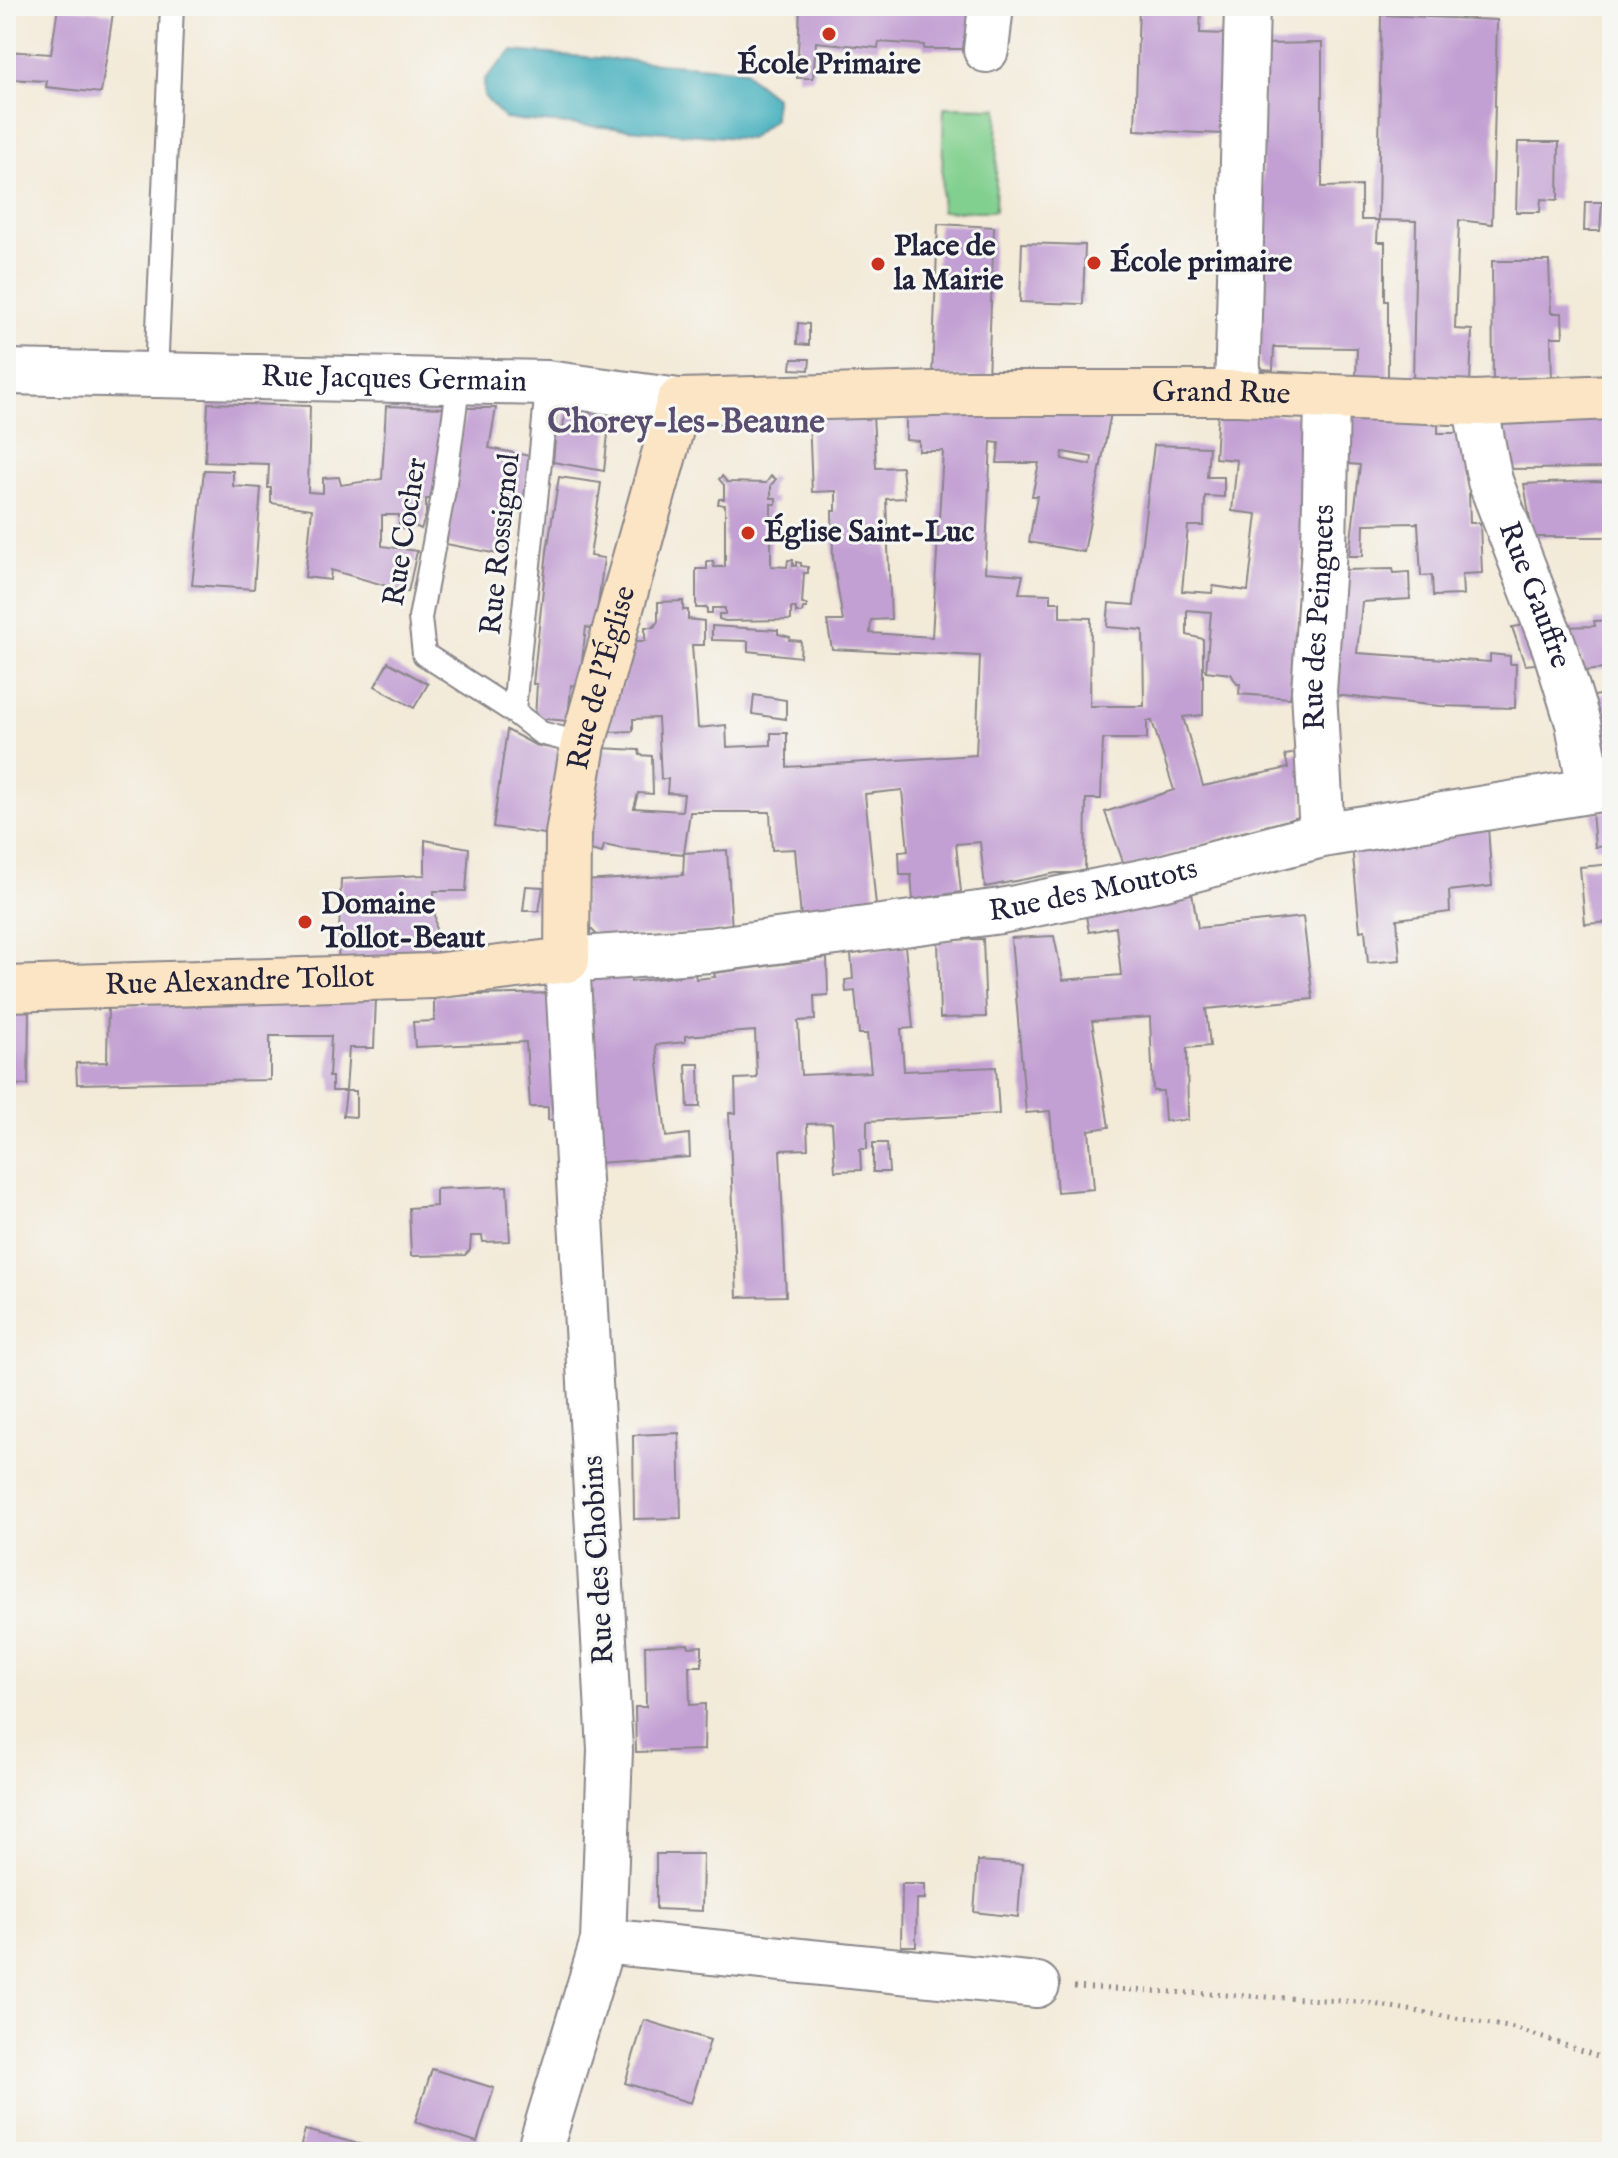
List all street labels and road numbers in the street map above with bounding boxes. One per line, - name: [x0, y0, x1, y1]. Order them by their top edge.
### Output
- street label: Rue Jacques Germain: [261, 358, 527, 402]
- street label: Grand Rue: [1152, 374, 1291, 414]
- street label: Rue Rossignol: [473, 450, 530, 637]
- street label: Rue Cocher: [376, 455, 436, 609]
- street label: Rue des Peinguets: [1295, 504, 1344, 732]
- street label: Rue Gauffre: [1489, 517, 1579, 673]
- street label: Rue de l'Église: [560, 582, 645, 773]
- street label: Rue des Moutots: [987, 850, 1202, 931]
- street label: Rue Alexandre Tollot: [105, 959, 375, 1005]
- street label: Rue des Chobins: [575, 1454, 623, 1666]

